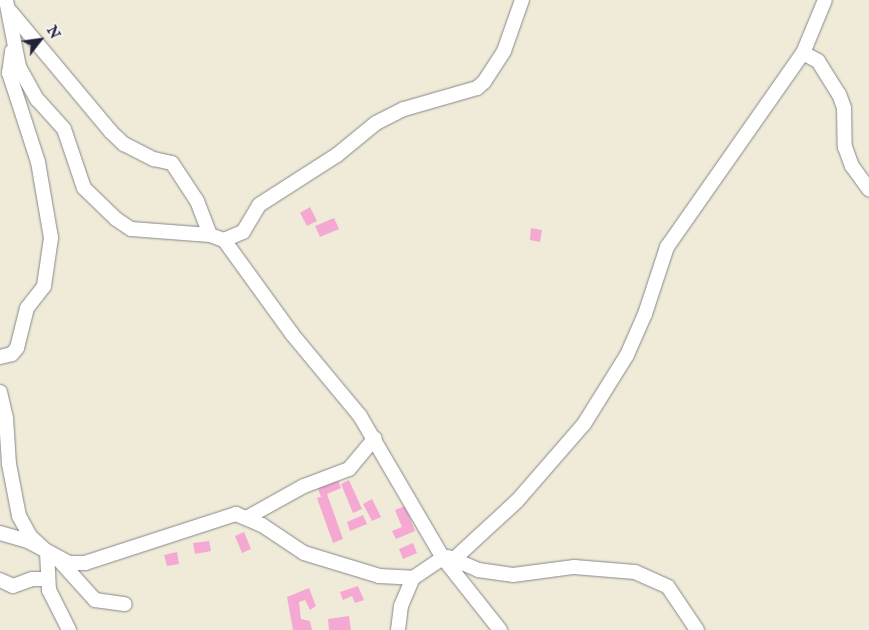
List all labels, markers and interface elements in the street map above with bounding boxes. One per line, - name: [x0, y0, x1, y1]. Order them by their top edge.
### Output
- north arrow: [15, 15, 65, 65]
- text: N: [42, 23, 64, 42]

